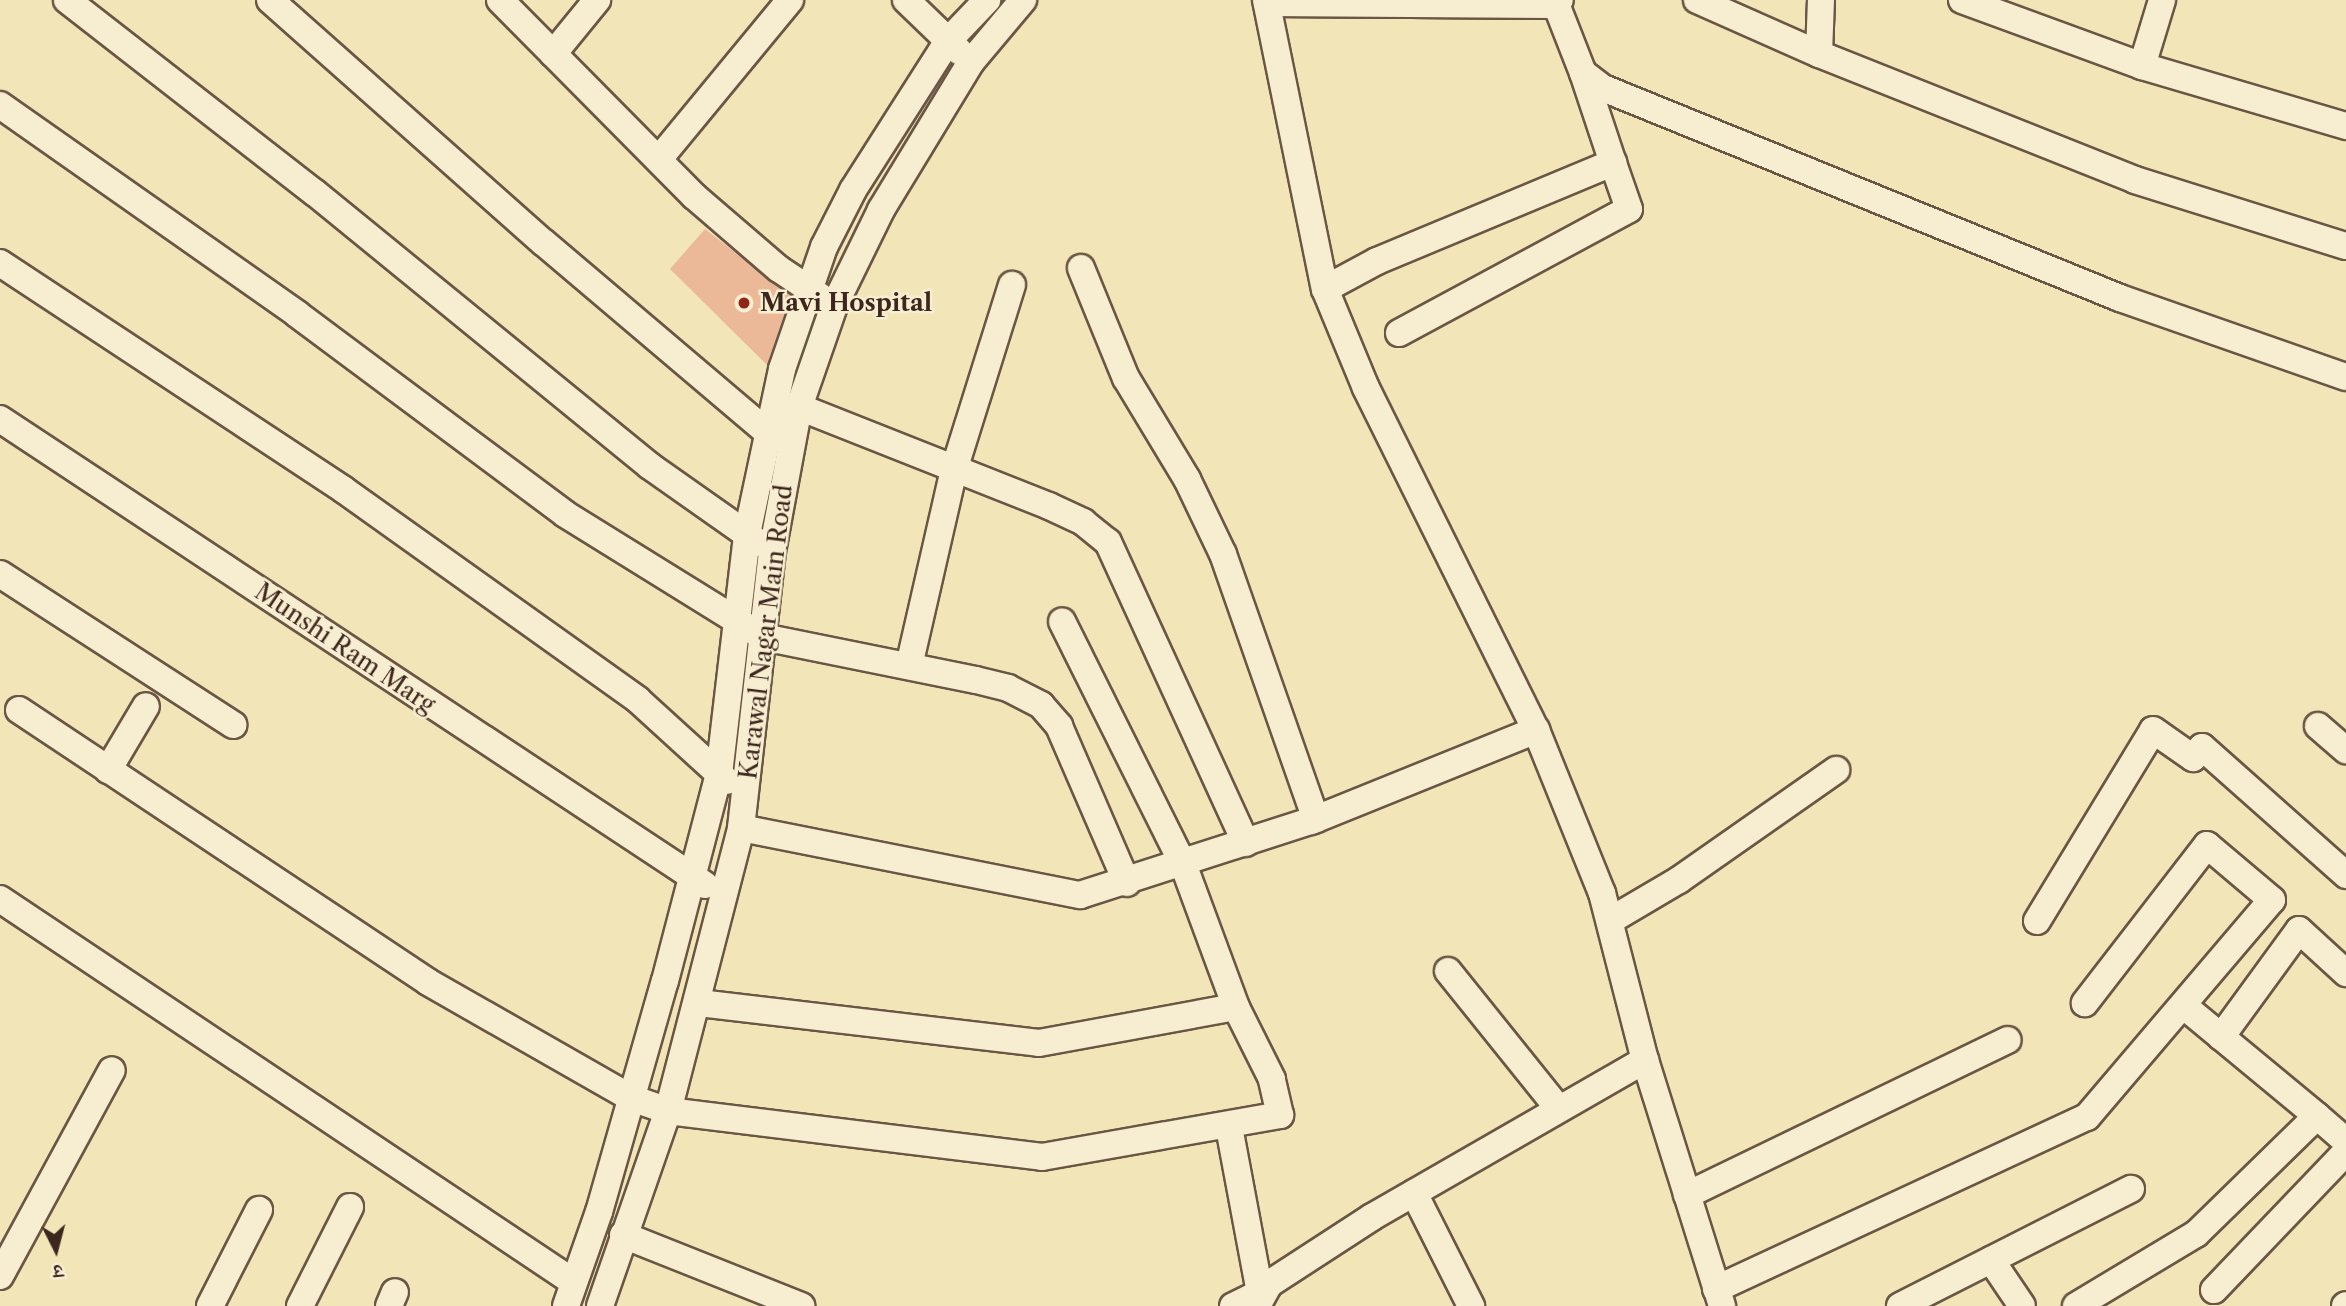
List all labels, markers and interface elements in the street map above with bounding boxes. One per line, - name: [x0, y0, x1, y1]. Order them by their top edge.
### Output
- place label: Mavi Hospital: [760, 289, 932, 317]
- marker: Mavi Hospital: [734, 293, 754, 313]
- street label: Karawal Nagar Main Road: [734, 483, 798, 781]
- street label: Munshi Ram Marg: [249, 577, 441, 719]
- north arrow: [21, 1215, 91, 1285]
- text: उ: [52, 1259, 64, 1283]

